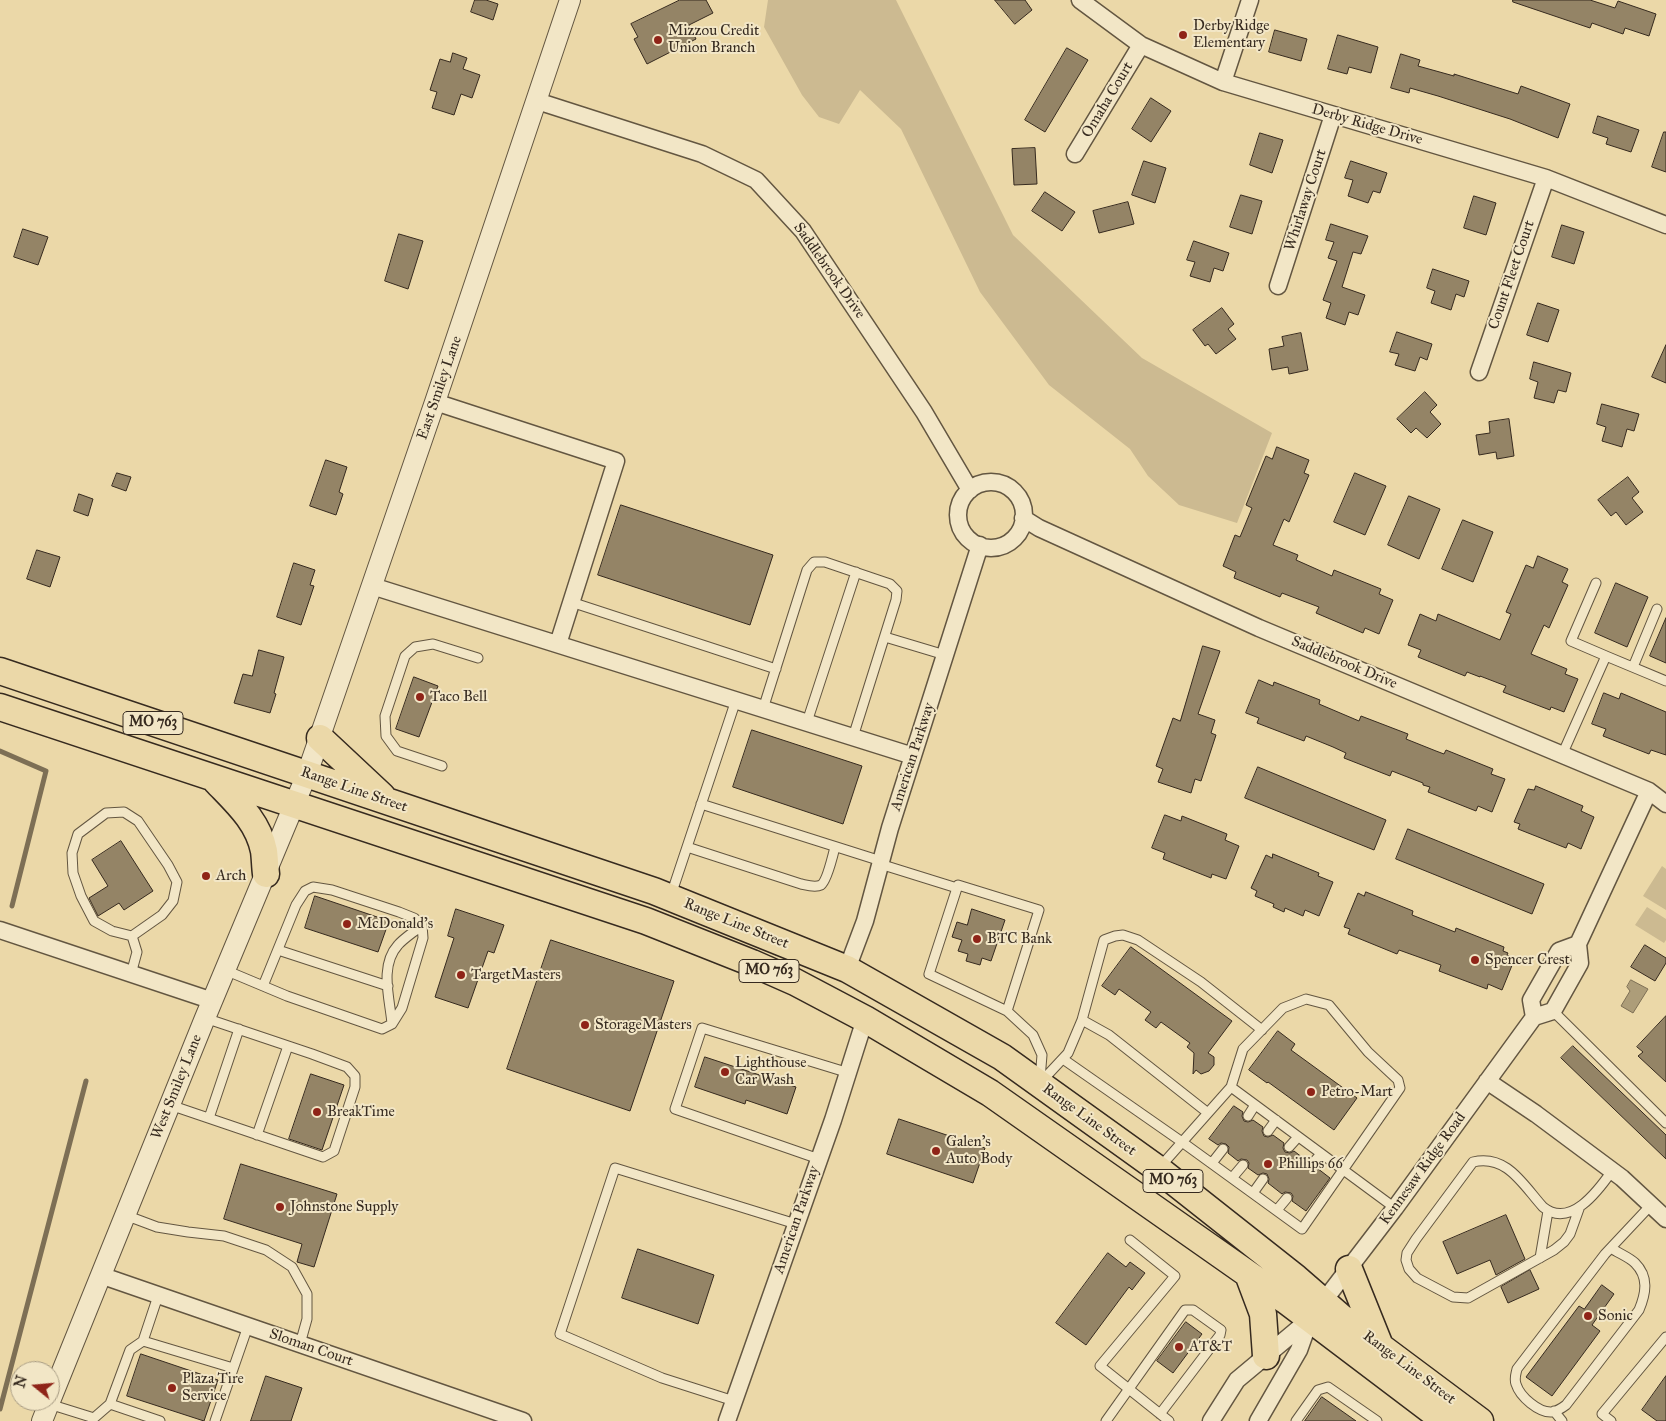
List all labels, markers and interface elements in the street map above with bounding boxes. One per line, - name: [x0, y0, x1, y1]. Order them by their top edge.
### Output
- place label: Derby Ridge Elementary: [1193, 17, 1269, 52]
- place label: Mizzou Credit Union Branch: [668, 22, 759, 57]
- marker: Derby Ridge Elementary: [1177, 29, 1189, 41]
- marker: Mizzou Credit Union Branch: [652, 34, 664, 46]
- street label: Omaha Court: [1078, 59, 1138, 141]
- street label: Derby Ridge Drive: [1310, 101, 1424, 149]
- street label: Whirlaway Court: [1281, 147, 1331, 253]
- street label: Count Fleet Court: [1485, 218, 1539, 332]
- street label: Saddlebrook Drive: [789, 219, 869, 323]
- street label: East Smiley Lane: [414, 334, 466, 442]
- street label: Saddlebrook Drive: [1288, 633, 1400, 693]
- place label: Taco Bell: [430, 688, 487, 706]
- marker: Taco Bell: [414, 691, 426, 703]
- street label: American Parkway: [887, 701, 939, 813]
- road number: MO 763: [123, 711, 183, 734]
- street label: Range Line Street: [298, 763, 410, 817]
- place label: Arch: [216, 867, 246, 885]
- marker: Arch: [200, 870, 212, 882]
- street label: Range Line Street: [681, 895, 791, 953]
- place label: McDonald's: [357, 915, 433, 933]
- marker: McDonald's: [341, 918, 353, 930]
- place label: BTC Bank: [987, 930, 1052, 948]
- marker: BTC Bank: [971, 933, 983, 945]
- place label: Spencer Crest: [1485, 951, 1570, 969]
- marker: Spencer Crest: [1469, 954, 1481, 966]
- road number: MO 763: [739, 959, 799, 982]
- place label: TargetMasters: [471, 966, 561, 984]
- marker: TargetMasters: [455, 969, 467, 981]
- place label: StorageMasters: [595, 1016, 692, 1034]
- marker: StorageMasters: [579, 1019, 591, 1031]
- street label: West Smiley Lane: [148, 1032, 206, 1142]
- place label: Lighthouse Car Wash: [735, 1054, 806, 1089]
- marker: Lighthouse Car Wash: [719, 1066, 731, 1078]
- street label: Range Line Street: [1039, 1080, 1139, 1160]
- place label: Petro-Mart: [1321, 1083, 1393, 1101]
- marker: Petro-Mart: [1305, 1086, 1317, 1098]
- place label: BreakTime: [327, 1103, 395, 1121]
- marker: BreakTime: [311, 1106, 323, 1118]
- street label: Kennesaw Ridge Road: [1376, 1109, 1470, 1229]
- place label: Galen's Auto Body: [946, 1133, 1012, 1168]
- marker: Galen's Auto Body: [930, 1145, 942, 1157]
- place label: Phillips 66: [1278, 1155, 1343, 1173]
- marker: Phillips 66: [1262, 1158, 1274, 1170]
- street label: American Parkway: [770, 1164, 824, 1276]
- road number: MO 763: [1143, 1170, 1203, 1192]
- place label: Johnstone Supply: [290, 1198, 398, 1216]
- marker: Johnstone Supply: [274, 1201, 286, 1213]
- place label: Sonic: [1598, 1307, 1633, 1325]
- marker: Sonic: [1582, 1310, 1594, 1322]
- street label: Sloman Court: [267, 1325, 355, 1371]
- street label: Range Line Street: [1359, 1327, 1459, 1409]
- place label: AT&T: [1189, 1338, 1232, 1356]
- marker: AT&T: [1173, 1341, 1185, 1353]
- north arrow: [10, 1361, 60, 1411]
- place label: Plaza Tire Service: [182, 1370, 244, 1405]
- text: N: [11, 1374, 31, 1390]
- marker: Plaza Tire Service: [166, 1382, 178, 1394]

